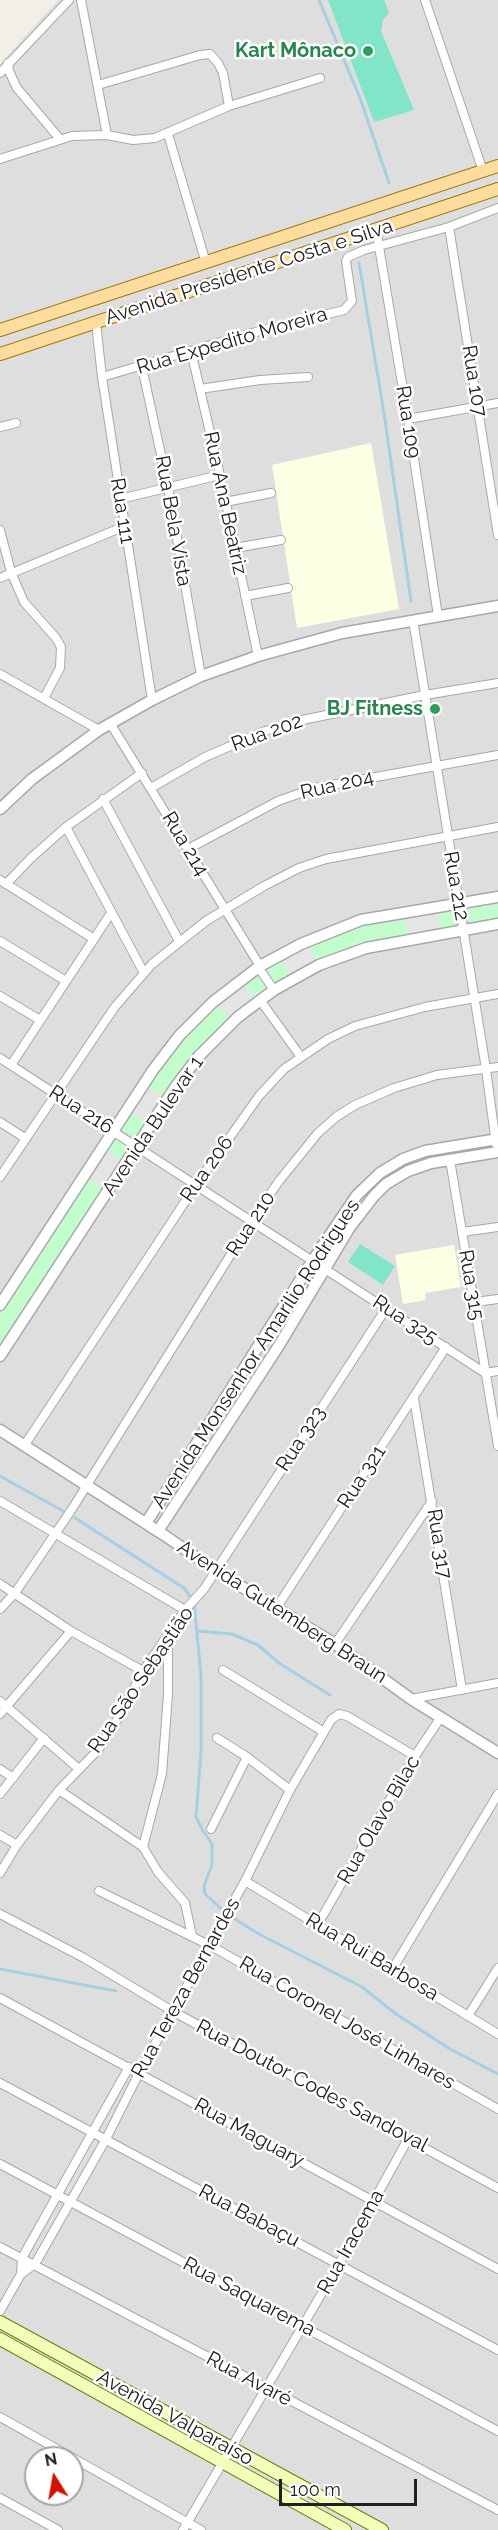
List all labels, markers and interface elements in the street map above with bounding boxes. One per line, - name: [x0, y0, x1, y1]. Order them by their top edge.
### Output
- place label: Kart Mônaco: [235, 39, 356, 63]
- marker: Kart Mônaco: [361, 44, 375, 58]
- street label: Avenida Presidente Costa e Silva: [102, 214, 396, 330]
- street label: Rua Expedito Moreira: [134, 302, 330, 380]
- street label: Rua 107: [457, 343, 491, 419]
- street label: Rua 109: [390, 384, 426, 460]
- street label: Rua Ana Beatriz: [198, 429, 252, 577]
- street label: Rua Bela Vista: [150, 454, 196, 588]
- street label: Rua 111: [105, 476, 139, 546]
- place label: BJ Fitness: [327, 697, 423, 721]
- marker: BJ Fitness: [428, 702, 442, 716]
- street label: Rua 202: [228, 709, 306, 757]
- street label: Rua 204: [298, 765, 376, 805]
- street label: Rua 214: [157, 808, 213, 880]
- street label: Rua 212: [438, 849, 474, 923]
- street label: Avenida Bulevar 1: [97, 1052, 209, 1200]
- street label: Rua 216: [44, 1080, 118, 1140]
- street label: Rua 206: [176, 1131, 238, 1207]
- street label: Rua 210: [221, 1187, 281, 1261]
- street label: Avenida Monsenhor Amarilio Rodrigues: [147, 1195, 365, 1513]
- street label: Rua 315: [453, 1248, 489, 1322]
- street label: Rua 325: [368, 1290, 442, 1350]
- street label: Rua 323: [271, 1402, 331, 1476]
- street label: Rua 321: [333, 1441, 391, 1513]
- street label: Rua 317: [422, 1507, 456, 1581]
- street label: Avenida Gutemberg Braun: [173, 1535, 391, 1689]
- street label: Rua São Sebastião: [83, 1602, 199, 1758]
- street label: Rua Olavo Bilac: [333, 1752, 425, 1888]
- street label: Rua Tereza Bernardes: [127, 1894, 245, 2082]
- street label: Rua Rui Barbosa: [301, 1908, 443, 2006]
- street label: Rua Coronel José Linhares: [235, 1951, 459, 2095]
- street label: Rua Doutor Codes Sandoval: [192, 2015, 432, 2157]
- street label: Rua Maguary: [190, 2093, 308, 2173]
- street label: Rua Babaçu: [194, 2179, 304, 2253]
- street label: Rua Iracema: [313, 2186, 389, 2298]
- street label: Rua Saquarema: [179, 2252, 319, 2342]
- street label: Rua Avaré: [202, 2346, 296, 2412]
- street label: Avenida Valparaíso: [93, 2365, 257, 2471]
- north arrow: [24, 2446, 84, 2506]
- text: N: [43, 2449, 59, 2470]
- scale bar: [282, 2467, 420, 2505]
- text: 100 m: [290, 2479, 341, 2500]

